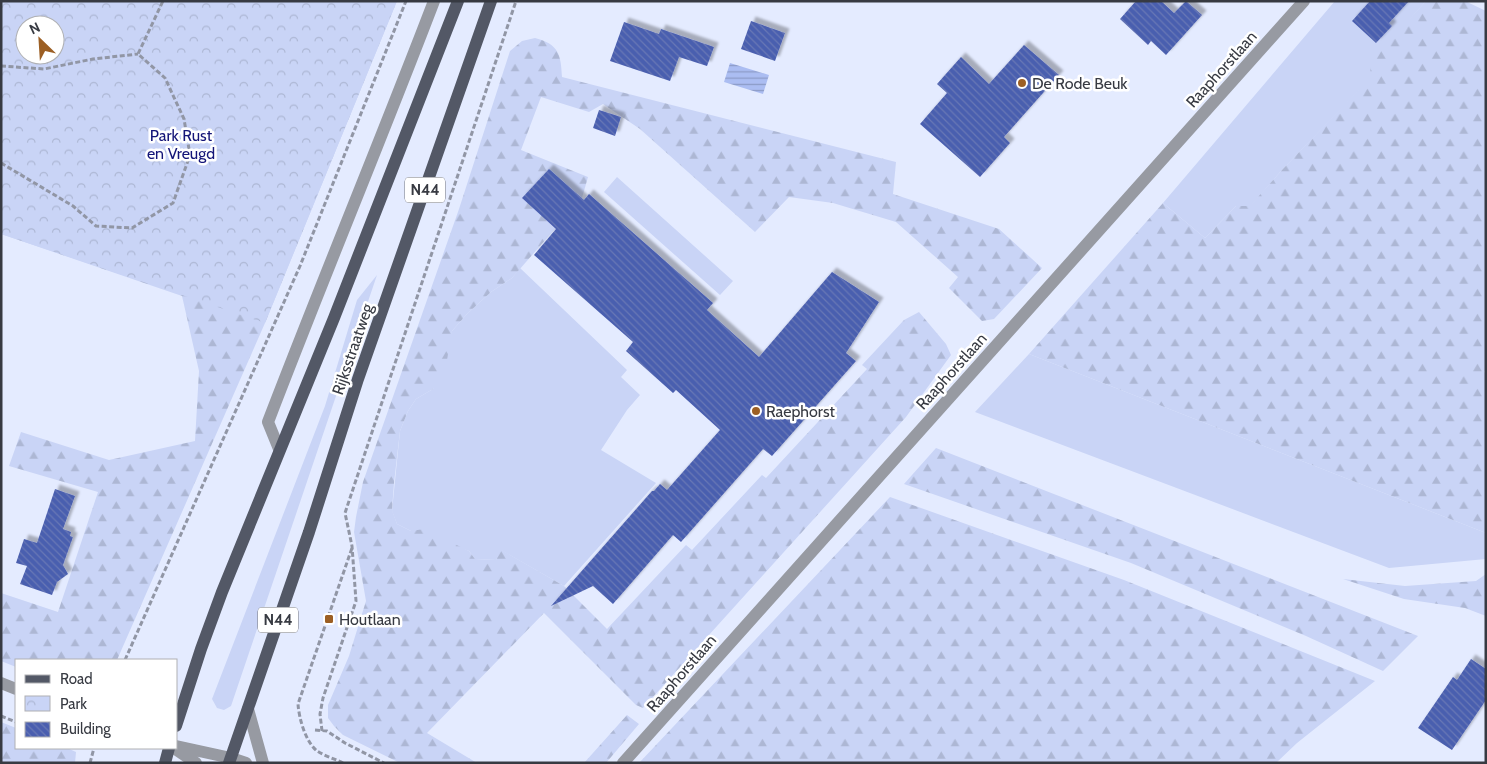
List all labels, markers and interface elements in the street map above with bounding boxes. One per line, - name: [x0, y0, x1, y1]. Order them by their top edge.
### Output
- north arrow: [15, 15, 65, 65]
- text: N: [26, 18, 43, 38]
- street label: Raaphorstlaan: [1182, 27, 1261, 112]
- place label: De Rode Beuk: [1032, 74, 1128, 93]
- marker: De Rode Beuk: [1016, 77, 1028, 89]
- park label: Park Rust en Vreugd: [147, 126, 215, 163]
- road number: N44: [405, 178, 445, 202]
- street label: Rijksstraatweg: [328, 300, 377, 397]
- street label: Raaphorstlaan: [912, 329, 991, 414]
- place label: Raephorst: [766, 402, 836, 421]
- marker: Raephorst: [750, 405, 762, 417]
- road number: N44: [258, 608, 298, 632]
- place label: Houtlaan: [339, 610, 401, 629]
- marker: Houtlaan: [323, 613, 335, 625]
- street label: Raaphorstlaan: [643, 631, 720, 716]
- legend: [15, 659, 178, 749]
- text: Road: [60, 670, 93, 688]
- text: Park: [60, 695, 87, 713]
- text: Building: [60, 720, 111, 738]

